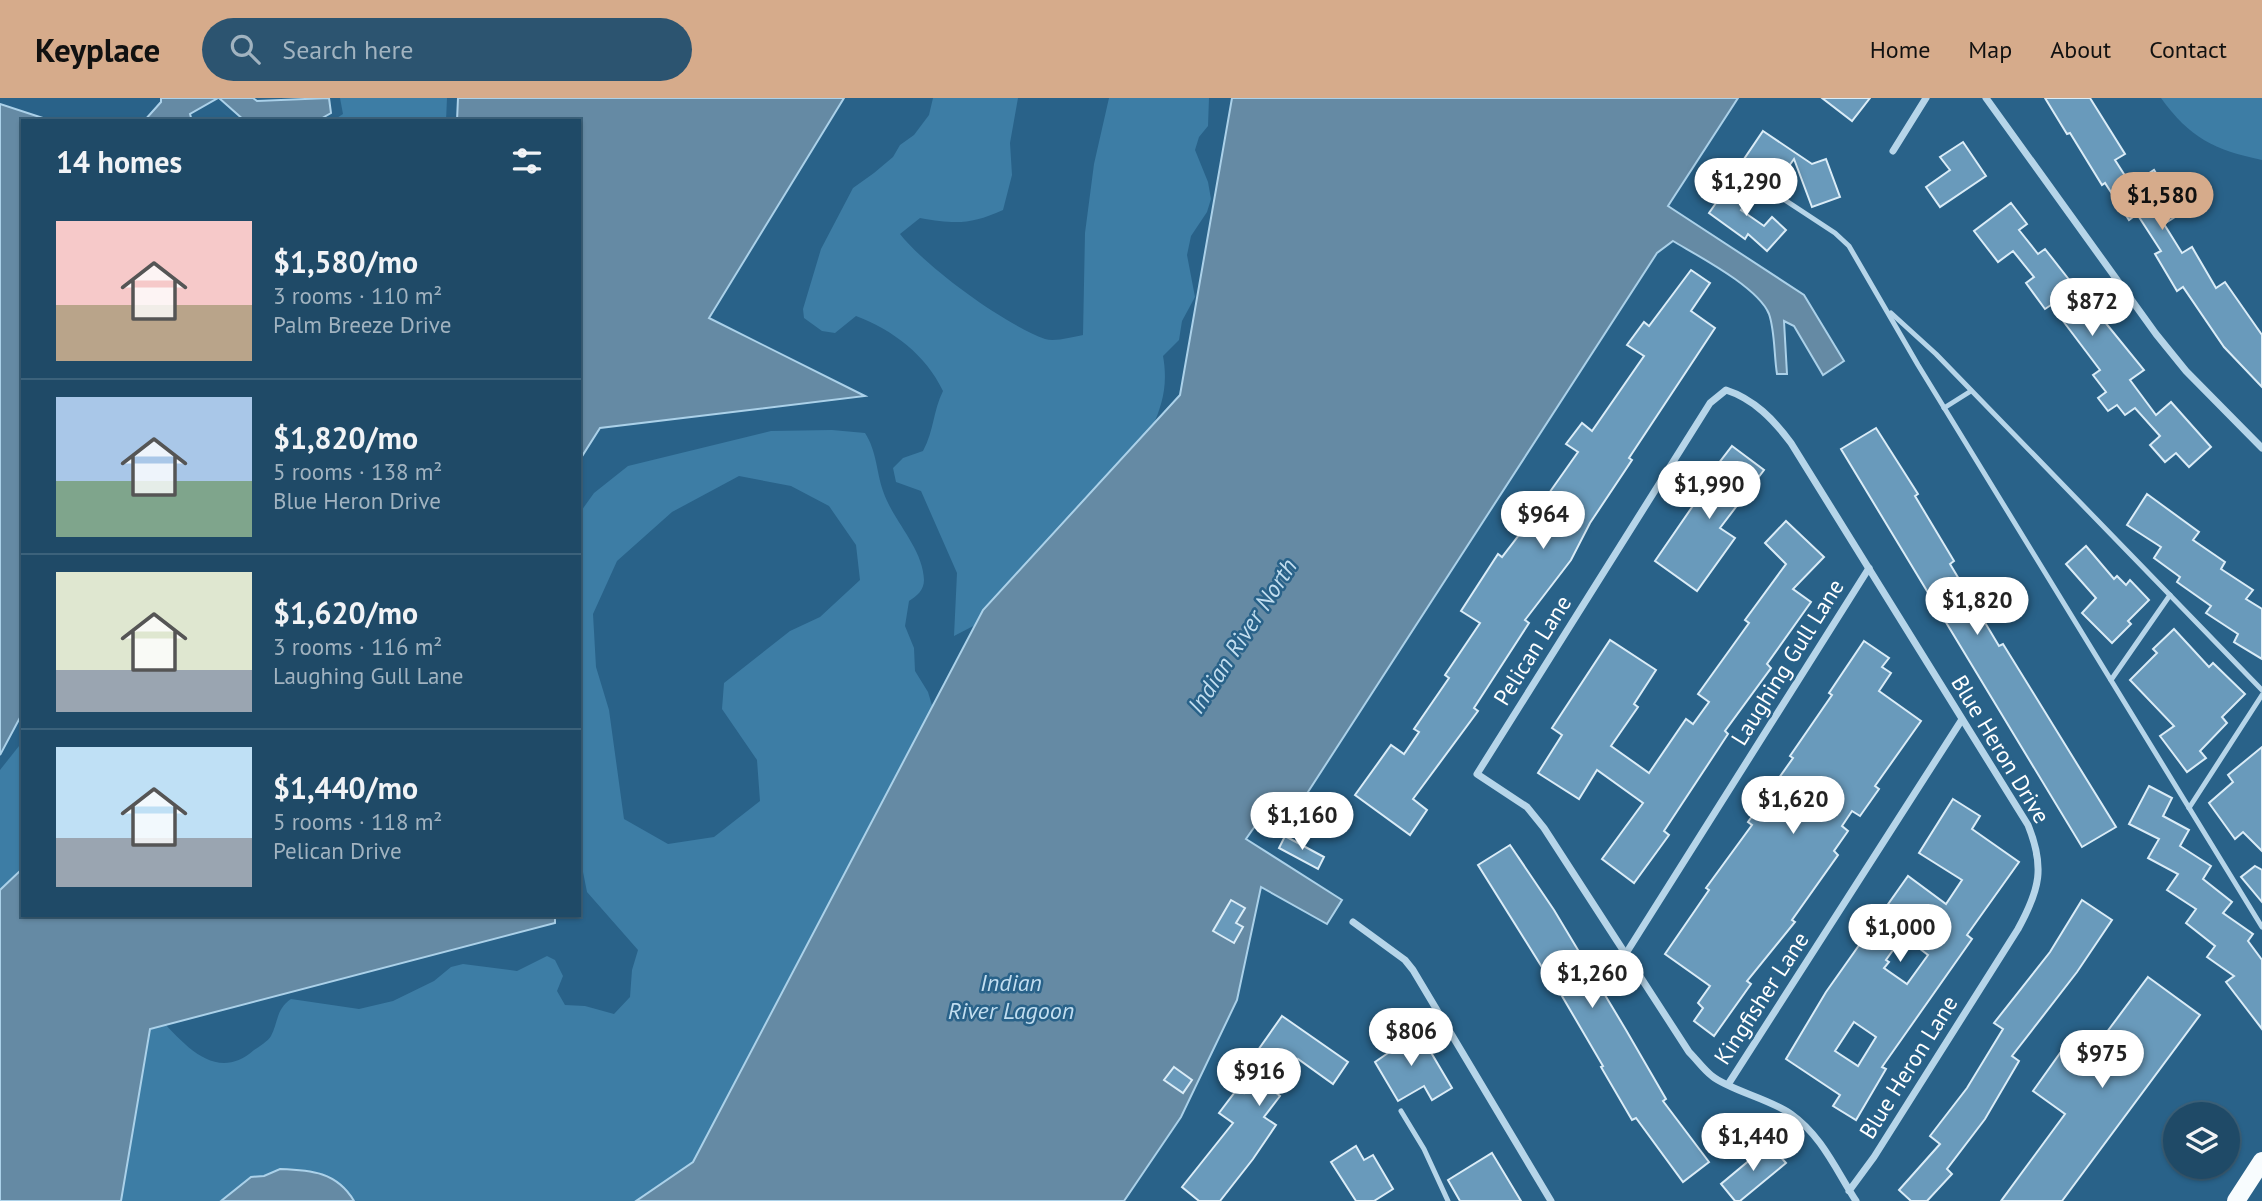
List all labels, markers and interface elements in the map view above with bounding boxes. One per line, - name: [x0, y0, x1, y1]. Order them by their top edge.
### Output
- search box: [202, 18, 692, 81]
- text: Keyplace: [35, 28, 160, 71]
- icon: search: [226, 30, 264, 68]
- text: Search here: [282, 33, 413, 66]
- text: Home: [1870, 34, 1930, 65]
- text: Map: [1968, 34, 2012, 65]
- text: About: [2050, 34, 2111, 65]
- text: Contact: [2149, 34, 2227, 65]
- text: 14 homes: [56, 142, 182, 181]
- icon: filters: [508, 142, 546, 180]
- pin: $1,290: [1689, 158, 1803, 218]
- text: $1,290: [1710, 166, 1782, 195]
- pin: $1,580: [2105, 172, 2219, 232]
- text: $1,580: [2126, 180, 2198, 209]
- text: $1,580/mo: [273, 242, 418, 281]
- icon: home: [112, 249, 196, 333]
- pin: $872: [2051, 278, 2133, 338]
- text: 3 rooms · 110 m²: [273, 281, 442, 310]
- text: $872: [2066, 286, 2118, 315]
- text: Palm Breeze Drive: [273, 310, 451, 339]
- text: $1,820/mo: [273, 418, 418, 457]
- icon: home: [112, 425, 196, 509]
- text: 5 rooms · 138 m²: [273, 457, 442, 486]
- pin: $1,990: [1652, 462, 1766, 521]
- text: $1,990: [1673, 469, 1745, 498]
- text: Blue Heron Drive: [273, 486, 441, 515]
- pin: $964: [1502, 491, 1584, 551]
- text: $964: [1517, 499, 1569, 528]
- water label: Indian River North: [1180, 553, 1304, 719]
- street label: Laughing Gull Lane: [1724, 574, 1850, 750]
- pin: $1,820: [1920, 578, 2034, 637]
- text: $1,820: [1941, 585, 2013, 614]
- street label: Pelican Lane: [1487, 590, 1577, 710]
- text: $1,620/mo: [273, 593, 418, 632]
- icon: home: [112, 600, 196, 684]
- text: 3 rooms · 116 m²: [273, 632, 442, 661]
- text: Laughing Gull Lane: [273, 661, 464, 690]
- street label: Blue Heron Drive: [1945, 670, 2057, 828]
- text: $1,440/mo: [273, 768, 418, 807]
- icon: home: [112, 775, 196, 859]
- pin: $1,620: [1736, 776, 1850, 836]
- text: $1,620: [1757, 784, 1829, 813]
- pin: $1,160: [1245, 792, 1359, 852]
- text: $1,160: [1266, 800, 1338, 829]
- text: 5 rooms · 118 m²: [273, 807, 442, 836]
- text: Pelican Drive: [273, 836, 402, 865]
- pin: $1,000: [1843, 904, 1957, 964]
- text: $1,000: [1864, 912, 1936, 941]
- street label: Kingfisher Lane: [1707, 926, 1815, 1070]
- pin: $1,260: [1535, 950, 1649, 1010]
- text: $1,260: [1556, 958, 1628, 987]
- water label: Indian River Lagoon: [948, 967, 1074, 1026]
- street label: Blue Heron Lane: [1852, 990, 1964, 1144]
- pin: $806: [1370, 1009, 1452, 1068]
- text: $806: [1385, 1016, 1437, 1045]
- pin: $975: [2061, 1030, 2143, 1090]
- text: $975: [2076, 1038, 2128, 1067]
- pin: $916: [1218, 1048, 1300, 1108]
- text: $916: [1233, 1056, 1285, 1085]
- map controls: [2163, 1102, 2240, 1179]
- button: layers: [2163, 1102, 2240, 1179]
- pin: $1,440: [1696, 1114, 1810, 1173]
- text: $1,440: [1717, 1121, 1789, 1150]

